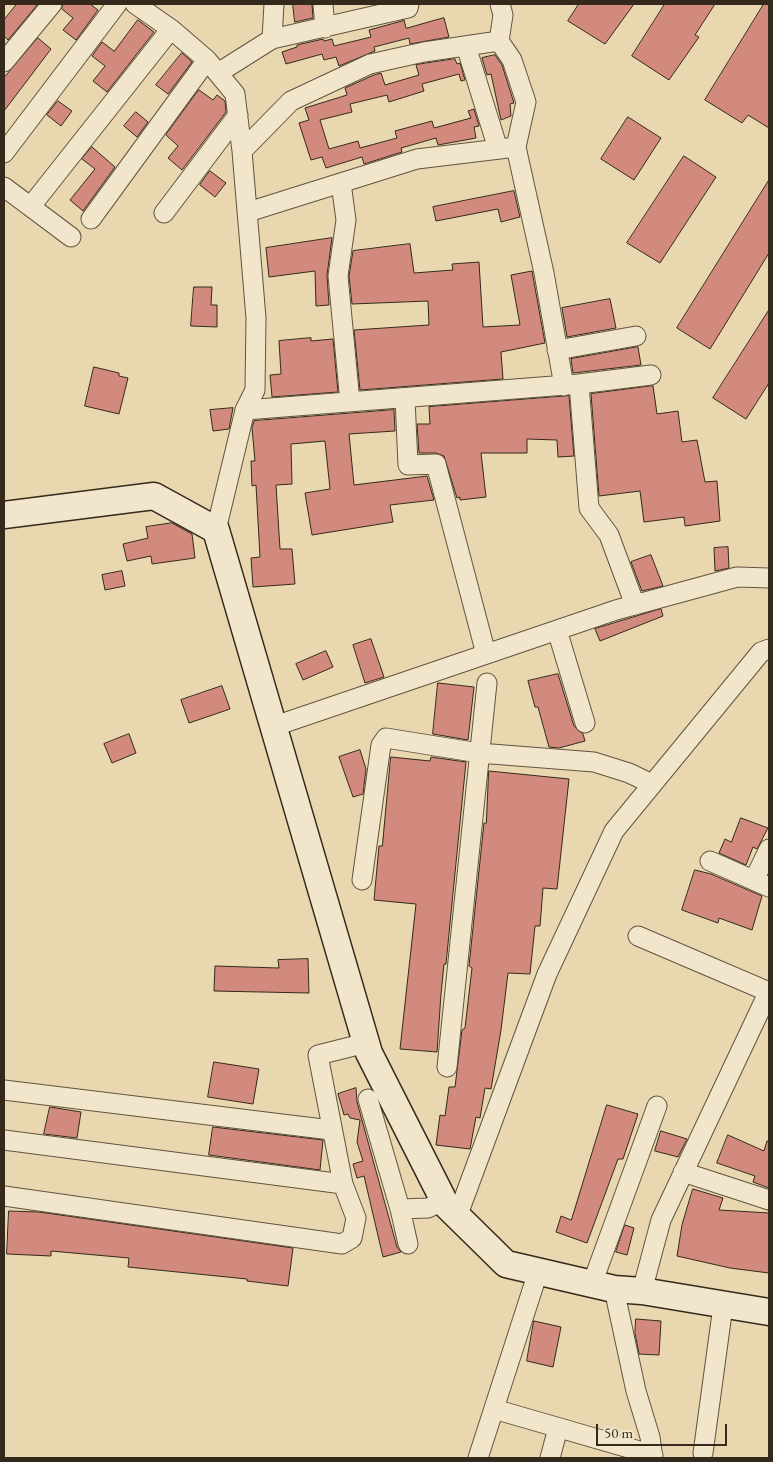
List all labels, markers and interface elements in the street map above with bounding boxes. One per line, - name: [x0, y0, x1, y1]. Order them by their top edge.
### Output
- scale bar: [598, 1414, 729, 1446]
- text: 50 m: [604, 1423, 633, 1442]

